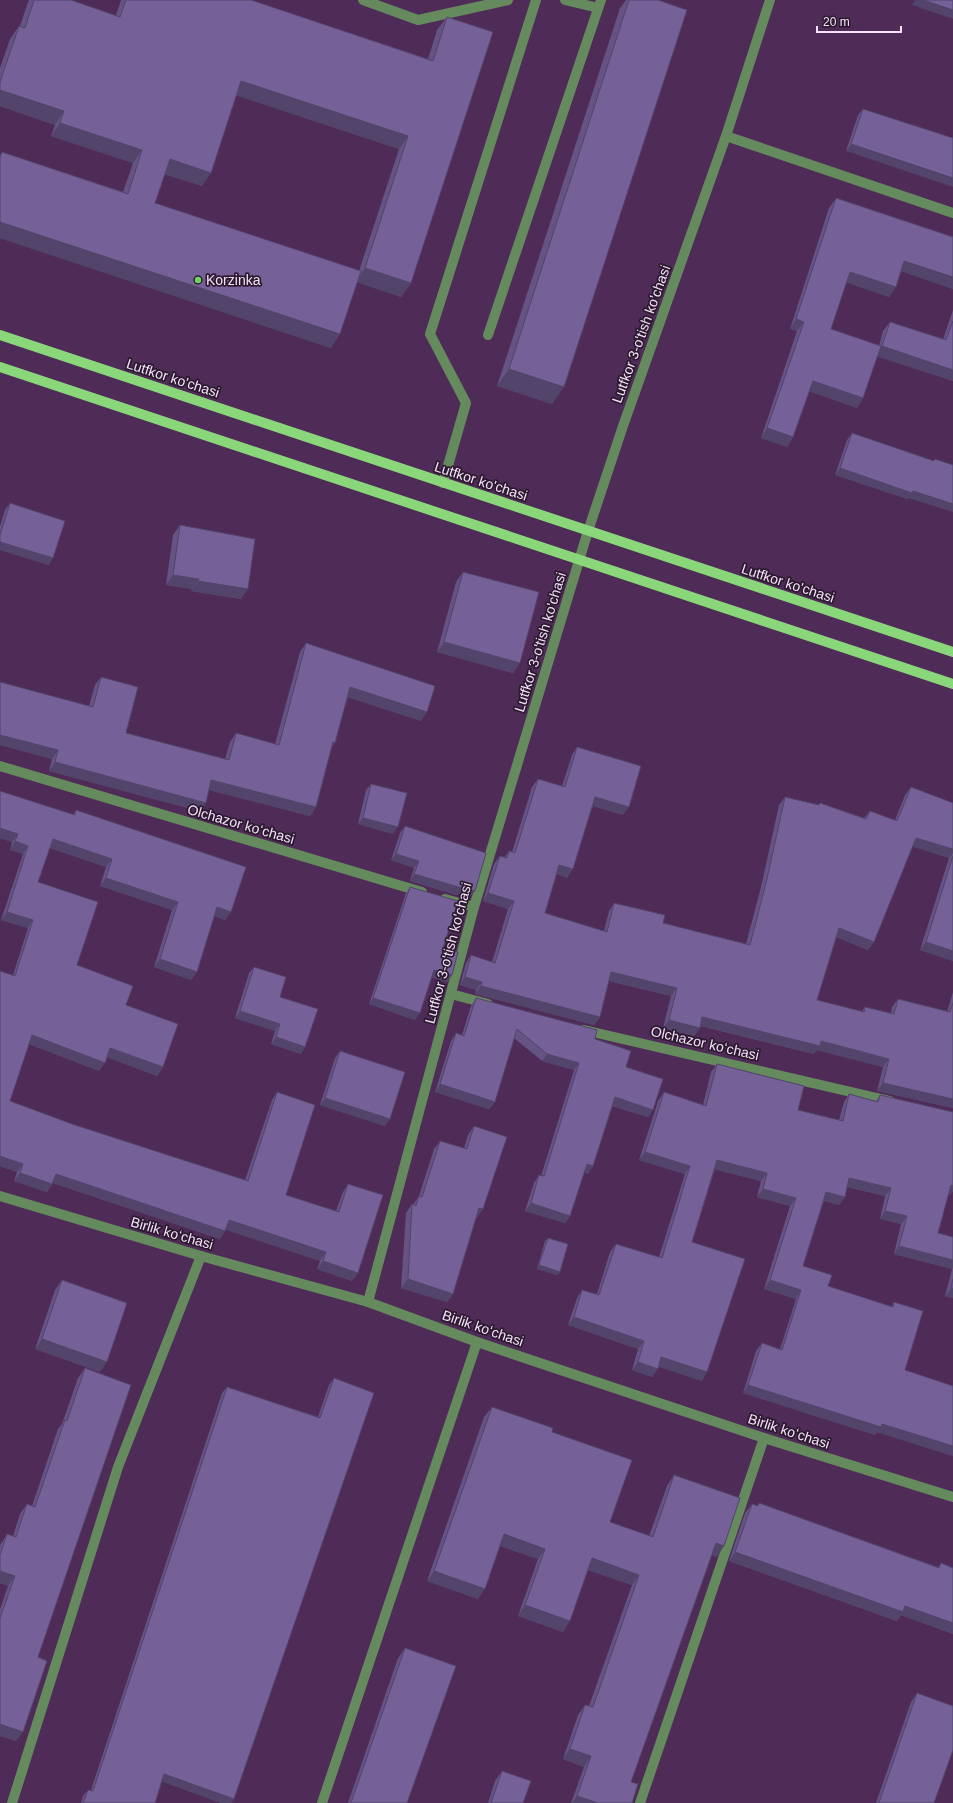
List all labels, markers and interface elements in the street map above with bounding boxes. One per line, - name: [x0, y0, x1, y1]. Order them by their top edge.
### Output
- scale bar: [817, 8, 901, 34]
- text: 20 m: [823, 15, 850, 29]
- street label: Lutfkor 3-o'tish ko'chasi: [609, 263, 673, 405]
- place label: Korzinka: [206, 272, 261, 288]
- marker: Korzinka: [193, 275, 203, 285]
- street label: Lutfkor ko'chasi: [124, 355, 222, 401]
- street label: Lutfkor ko'chasi: [432, 458, 530, 504]
- street label: Lutfkor ko'chasi: [739, 560, 837, 606]
- street label: Lutfkor 3-o'tish ko'chasi: [511, 570, 569, 714]
- street label: Olchazor koʻchasi: [186, 801, 296, 847]
- street label: Lutfkor 3-o'tish ko'chasi: [421, 881, 475, 1025]
- street label: Olchazor koʻchasi: [649, 1023, 761, 1063]
- street label: Birlik koʻchasi: [129, 1214, 215, 1252]
- street label: Birlik koʻchasi: [440, 1307, 526, 1349]
- street label: Birlik koʻchasi: [746, 1410, 832, 1452]

